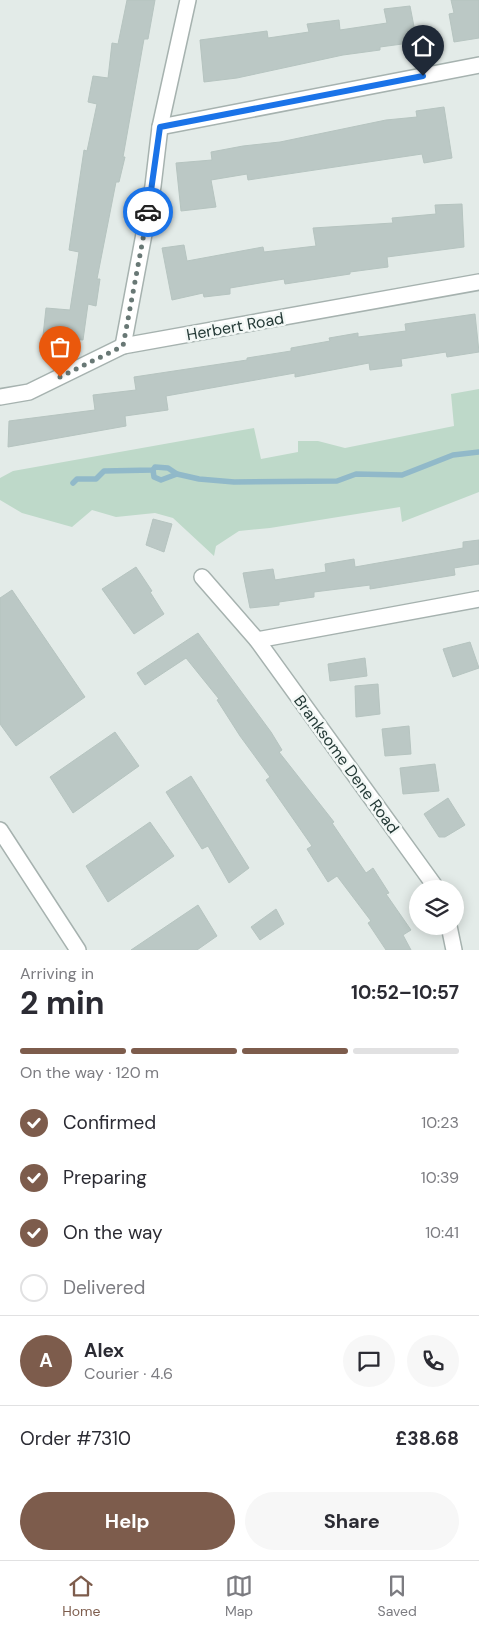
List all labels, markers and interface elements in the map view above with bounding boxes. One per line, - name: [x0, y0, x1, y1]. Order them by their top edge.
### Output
- pin: [402, 25, 444, 76]
- icon: home: [409, 32, 437, 60]
- courier: [123, 187, 173, 237]
- icon: car: [134, 198, 162, 226]
- street label: Herbert Road: [185, 308, 286, 345]
- pin: [39, 326, 81, 377]
- icon: bag: [46, 333, 74, 361]
- street label: Branksome Dene Road: [289, 691, 404, 838]
- map controls: [409, 880, 464, 935]
- button: layers: [409, 880, 464, 935]
- text: Arriving in: [20, 963, 94, 984]
- text: 10:52–10:57: [351, 980, 459, 1005]
- text: 2 min: [20, 982, 105, 1024]
- text: On the way · 120 m: [20, 1062, 159, 1083]
- icon: check: [20, 1109, 48, 1137]
- text: Confirmed: [63, 1110, 156, 1135]
- text: 10:23: [421, 1112, 459, 1133]
- icon: check: [20, 1164, 48, 1192]
- text: Preparing: [63, 1165, 147, 1190]
- text: 10:39: [421, 1167, 459, 1188]
- icon: check: [20, 1219, 48, 1247]
- text: On the way: [63, 1220, 163, 1245]
- text: 10:41: [425, 1222, 459, 1243]
- text: Delivered: [63, 1275, 145, 1300]
- button: chat: [343, 1335, 395, 1387]
- button: phone: [407, 1335, 459, 1387]
- text: Alex: [84, 1338, 124, 1363]
- text: A: [39, 1348, 53, 1373]
- text: Courier · 4.6: [84, 1363, 173, 1384]
- text: Order #7310: [20, 1426, 131, 1451]
- text: £38.68: [395, 1426, 459, 1451]
- button: Help: [20, 1492, 235, 1550]
- button: Share: [245, 1492, 459, 1550]
- tab: Home: [62, 1572, 100, 1620]
- tab: Map: [225, 1572, 253, 1620]
- tab: Saved: [378, 1572, 417, 1620]

